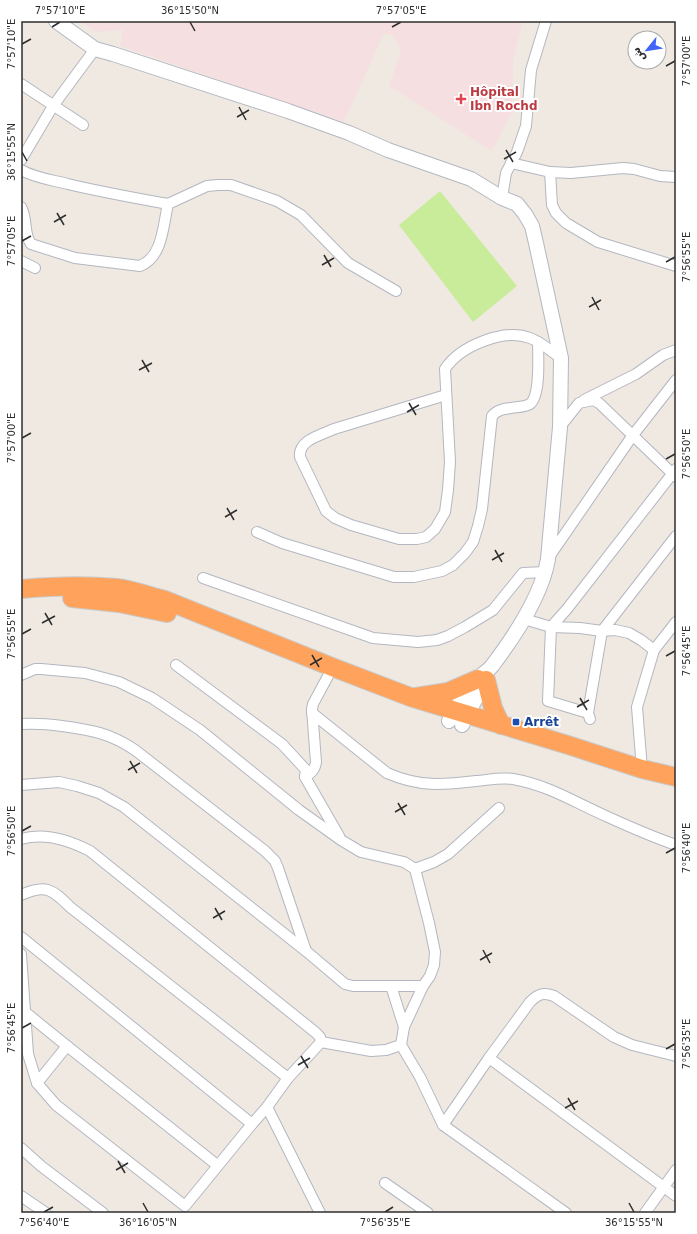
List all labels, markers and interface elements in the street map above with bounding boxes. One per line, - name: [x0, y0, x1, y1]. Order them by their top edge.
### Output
- text: 7°57'10"E: [35, 5, 85, 16]
- text: 36°15'50"N: [161, 5, 219, 16]
- text: 7°57'05"E: [376, 5, 426, 16]
- text: 7°57'10"E: [6, 19, 17, 69]
- north arrow: [627, 30, 667, 70]
- text: 7°57'00"E: [681, 36, 692, 86]
- text: ش: [629, 45, 648, 65]
- place label: Hôpital Ibn Rochd: [470, 85, 538, 113]
- marker: Hôpital Ibn Rochd: [455, 93, 467, 105]
- text: 36°15'55"N: [6, 123, 17, 181]
- text: 7°57'05"E: [6, 216, 17, 266]
- text: 7°56'55"E: [681, 232, 692, 282]
- text: 7°57'00"E: [6, 413, 17, 463]
- text: 7°56'50"E: [681, 429, 692, 479]
- text: 7°56'55"E: [6, 609, 17, 659]
- text: 7°56'45"E: [681, 626, 692, 676]
- place label: Arrêt: [524, 715, 559, 729]
- marker: Arrêt: [511, 717, 521, 727]
- text: 7°56'50"E: [6, 806, 17, 856]
- text: 7°56'40"E: [681, 823, 692, 873]
- text: 7°56'45"E: [6, 1003, 17, 1053]
- text: 7°56'35"E: [681, 1019, 692, 1069]
- text: 7°56'40"E: [19, 1217, 69, 1228]
- text: 36°16'05"N: [119, 1217, 177, 1228]
- text: 7°56'35"E: [360, 1217, 410, 1228]
- text: 36°15'55"N: [605, 1217, 663, 1228]

